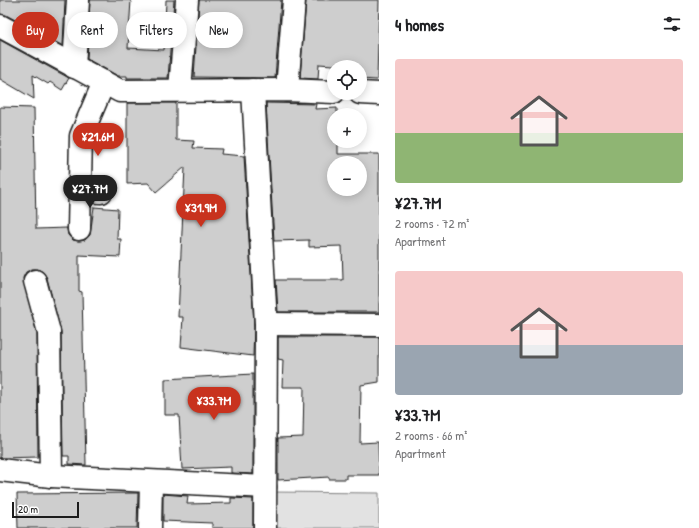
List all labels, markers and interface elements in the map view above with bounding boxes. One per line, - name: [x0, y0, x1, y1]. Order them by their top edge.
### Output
- chip: Buy: [12, 12, 59, 48]
- chip: Rent: [67, 12, 118, 48]
- chip: Filters: [126, 12, 187, 48]
- chip: New: [195, 12, 243, 48]
- text: 4 homes: [395, 13, 444, 36]
- icon: filters: [661, 13, 683, 35]
- map controls: [327, 60, 367, 196]
- button: locate: [327, 60, 367, 100]
- icon: home: [503, 85, 575, 157]
- button: +: [327, 108, 367, 148]
- pin: ¥21.6M: [65, 123, 131, 157]
- text: ¥21.6M: [82, 127, 114, 145]
- button: −: [327, 156, 367, 196]
- pin: ¥27.7M: [57, 175, 123, 209]
- text: ¥27.7M: [72, 179, 108, 197]
- text: ¥27.7M: [395, 191, 441, 214]
- pin: ¥31.9M: [168, 194, 234, 228]
- text: ¥31.9M: [185, 198, 217, 216]
- text: 2 rooms · 72 m²: [395, 214, 469, 232]
- text: Apartment: [395, 232, 446, 250]
- icon: home: [503, 297, 575, 369]
- pin: ¥33.7M: [181, 387, 247, 421]
- text: ¥33.7M: [197, 391, 231, 409]
- text: ¥33.7M: [395, 403, 440, 426]
- text: 2 rooms · 66 m²: [395, 426, 467, 444]
- text: Apartment: [395, 444, 446, 462]
- scale bar: [12, 500, 79, 519]
- text: 20 m: [18, 502, 38, 516]

